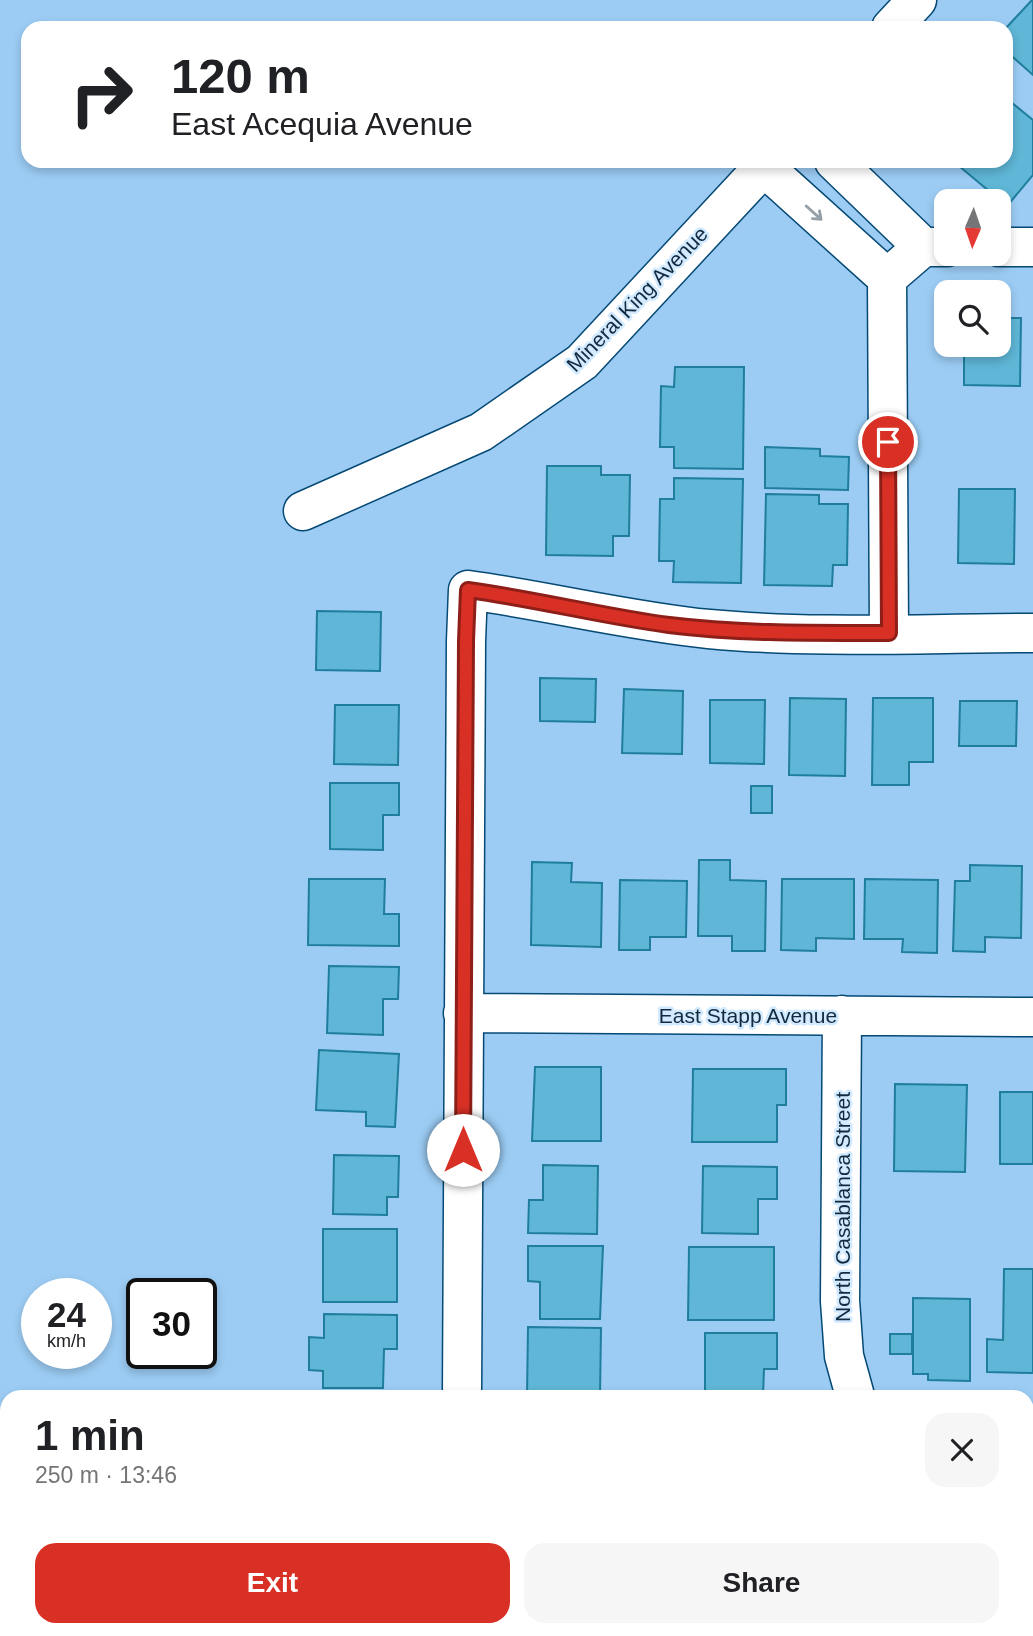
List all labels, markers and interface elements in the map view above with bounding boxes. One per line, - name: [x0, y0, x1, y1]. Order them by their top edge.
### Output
- icon: right: [56, 49, 147, 140]
- text: 120 m: [171, 49, 310, 103]
- text: East Acequia Avenue: [171, 106, 473, 142]
- north arrow: [934, 189, 1012, 266]
- map controls: [934, 189, 1011, 357]
- one-way arrow: [805, 204, 823, 220]
- street label: Mineral King Avenue: [562, 222, 712, 376]
- button: search: [934, 280, 1011, 357]
- pin: [858, 412, 918, 472]
- icon: arrive: [869, 423, 907, 461]
- street label: East Stapp Avenue: [659, 1004, 837, 1027]
- street label: North Casablanca Street: [831, 1092, 854, 1322]
- position arrow: [426, 1113, 500, 1187]
- speed limit sign: 30: [126, 1278, 217, 1369]
- text: 24: [47, 1295, 86, 1334]
- text: km/h: [47, 1331, 86, 1351]
- text: 1 min: [35, 1412, 145, 1459]
- button: close: [925, 1413, 999, 1487]
- text: 250 m · 13:46: [35, 1462, 177, 1488]
- button: Exit: [35, 1543, 510, 1623]
- button: Share: [524, 1543, 999, 1623]

